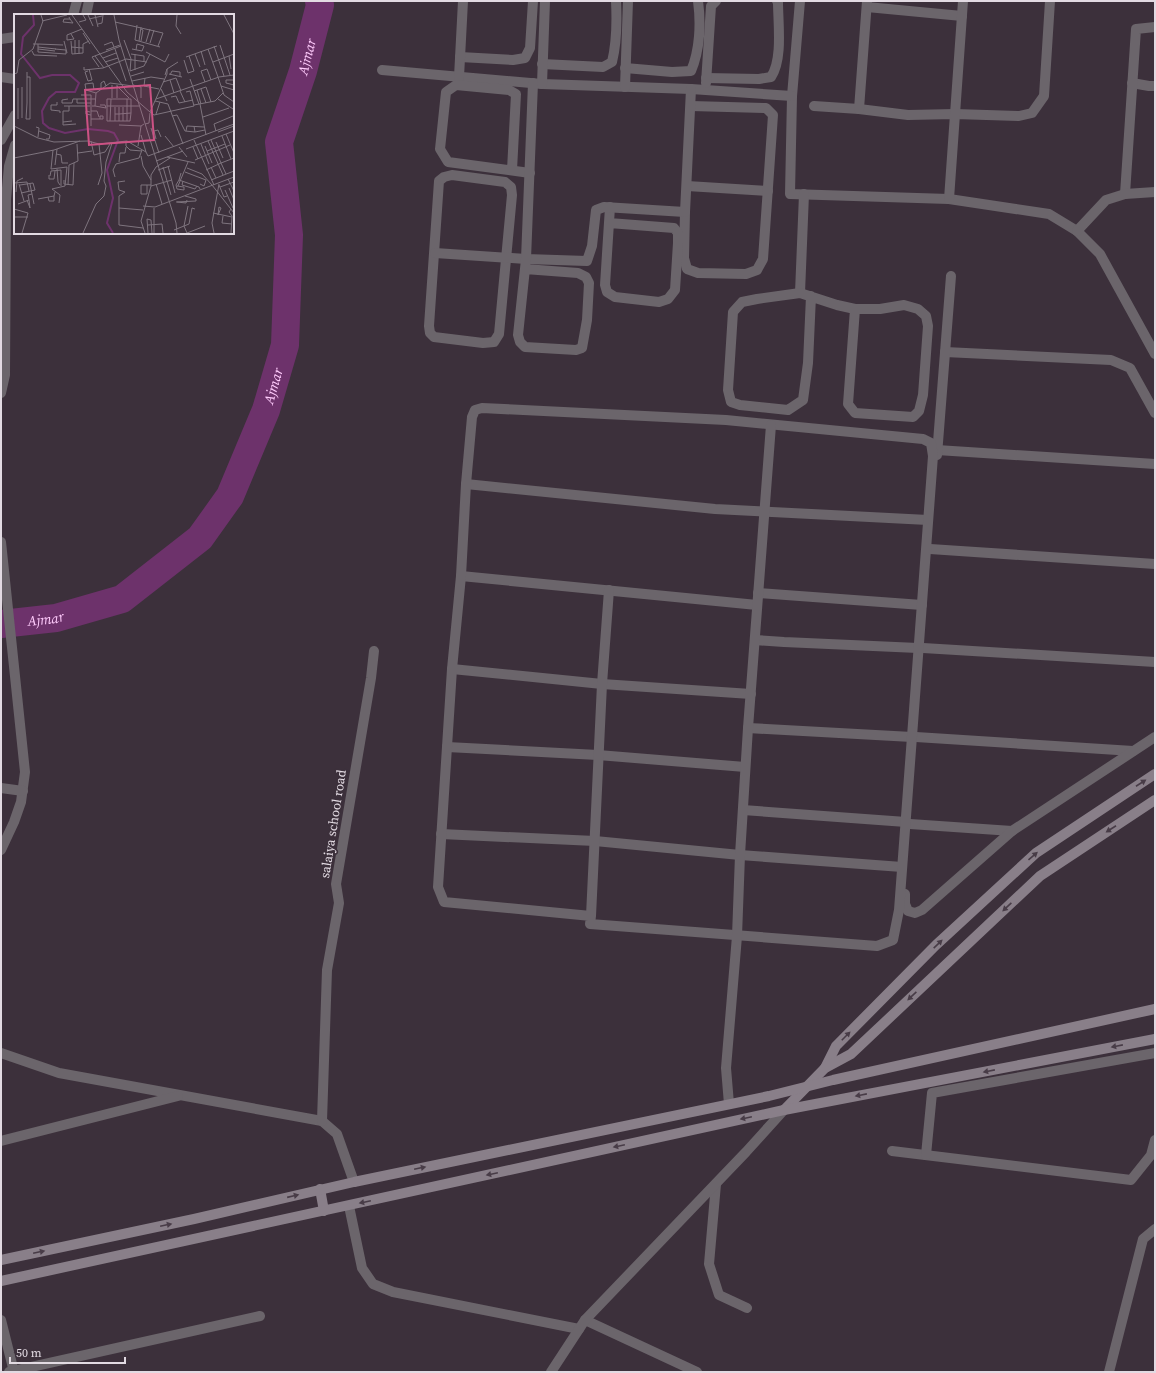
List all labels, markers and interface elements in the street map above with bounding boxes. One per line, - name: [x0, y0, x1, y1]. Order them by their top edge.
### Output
- inset map: [14, 14, 234, 234]
- water label: Ajmar: [292, 36, 321, 78]
- water label: Ajmar: [258, 365, 288, 407]
- water label: Ajmar: [25, 606, 67, 631]
- street label: salaiya school road: [316, 768, 350, 879]
- one-way arrow: [1136, 779, 1146, 787]
- one-way arrow: [1105, 825, 1116, 833]
- one-way arrow: [1028, 851, 1039, 860]
- one-way arrow: [1002, 902, 1012, 912]
- one-way arrow: [933, 939, 943, 948]
- one-way arrow: [907, 991, 917, 1001]
- one-way arrow: [842, 1031, 851, 1041]
- one-way arrow: [1111, 1043, 1123, 1049]
- one-way arrow: [983, 1068, 995, 1074]
- one-way arrow: [855, 1092, 867, 1098]
- one-way arrow: [740, 1116, 752, 1122]
- one-way arrow: [613, 1144, 625, 1150]
- one-way arrow: [414, 1164, 426, 1170]
- one-way arrow: [486, 1172, 498, 1178]
- one-way arrow: [287, 1192, 299, 1198]
- one-way arrow: [359, 1200, 371, 1206]
- one-way arrow: [160, 1221, 172, 1227]
- one-way arrow: [33, 1249, 45, 1255]
- scale bar: [10, 1339, 125, 1365]
- text: 50 m: [16, 1345, 42, 1361]

